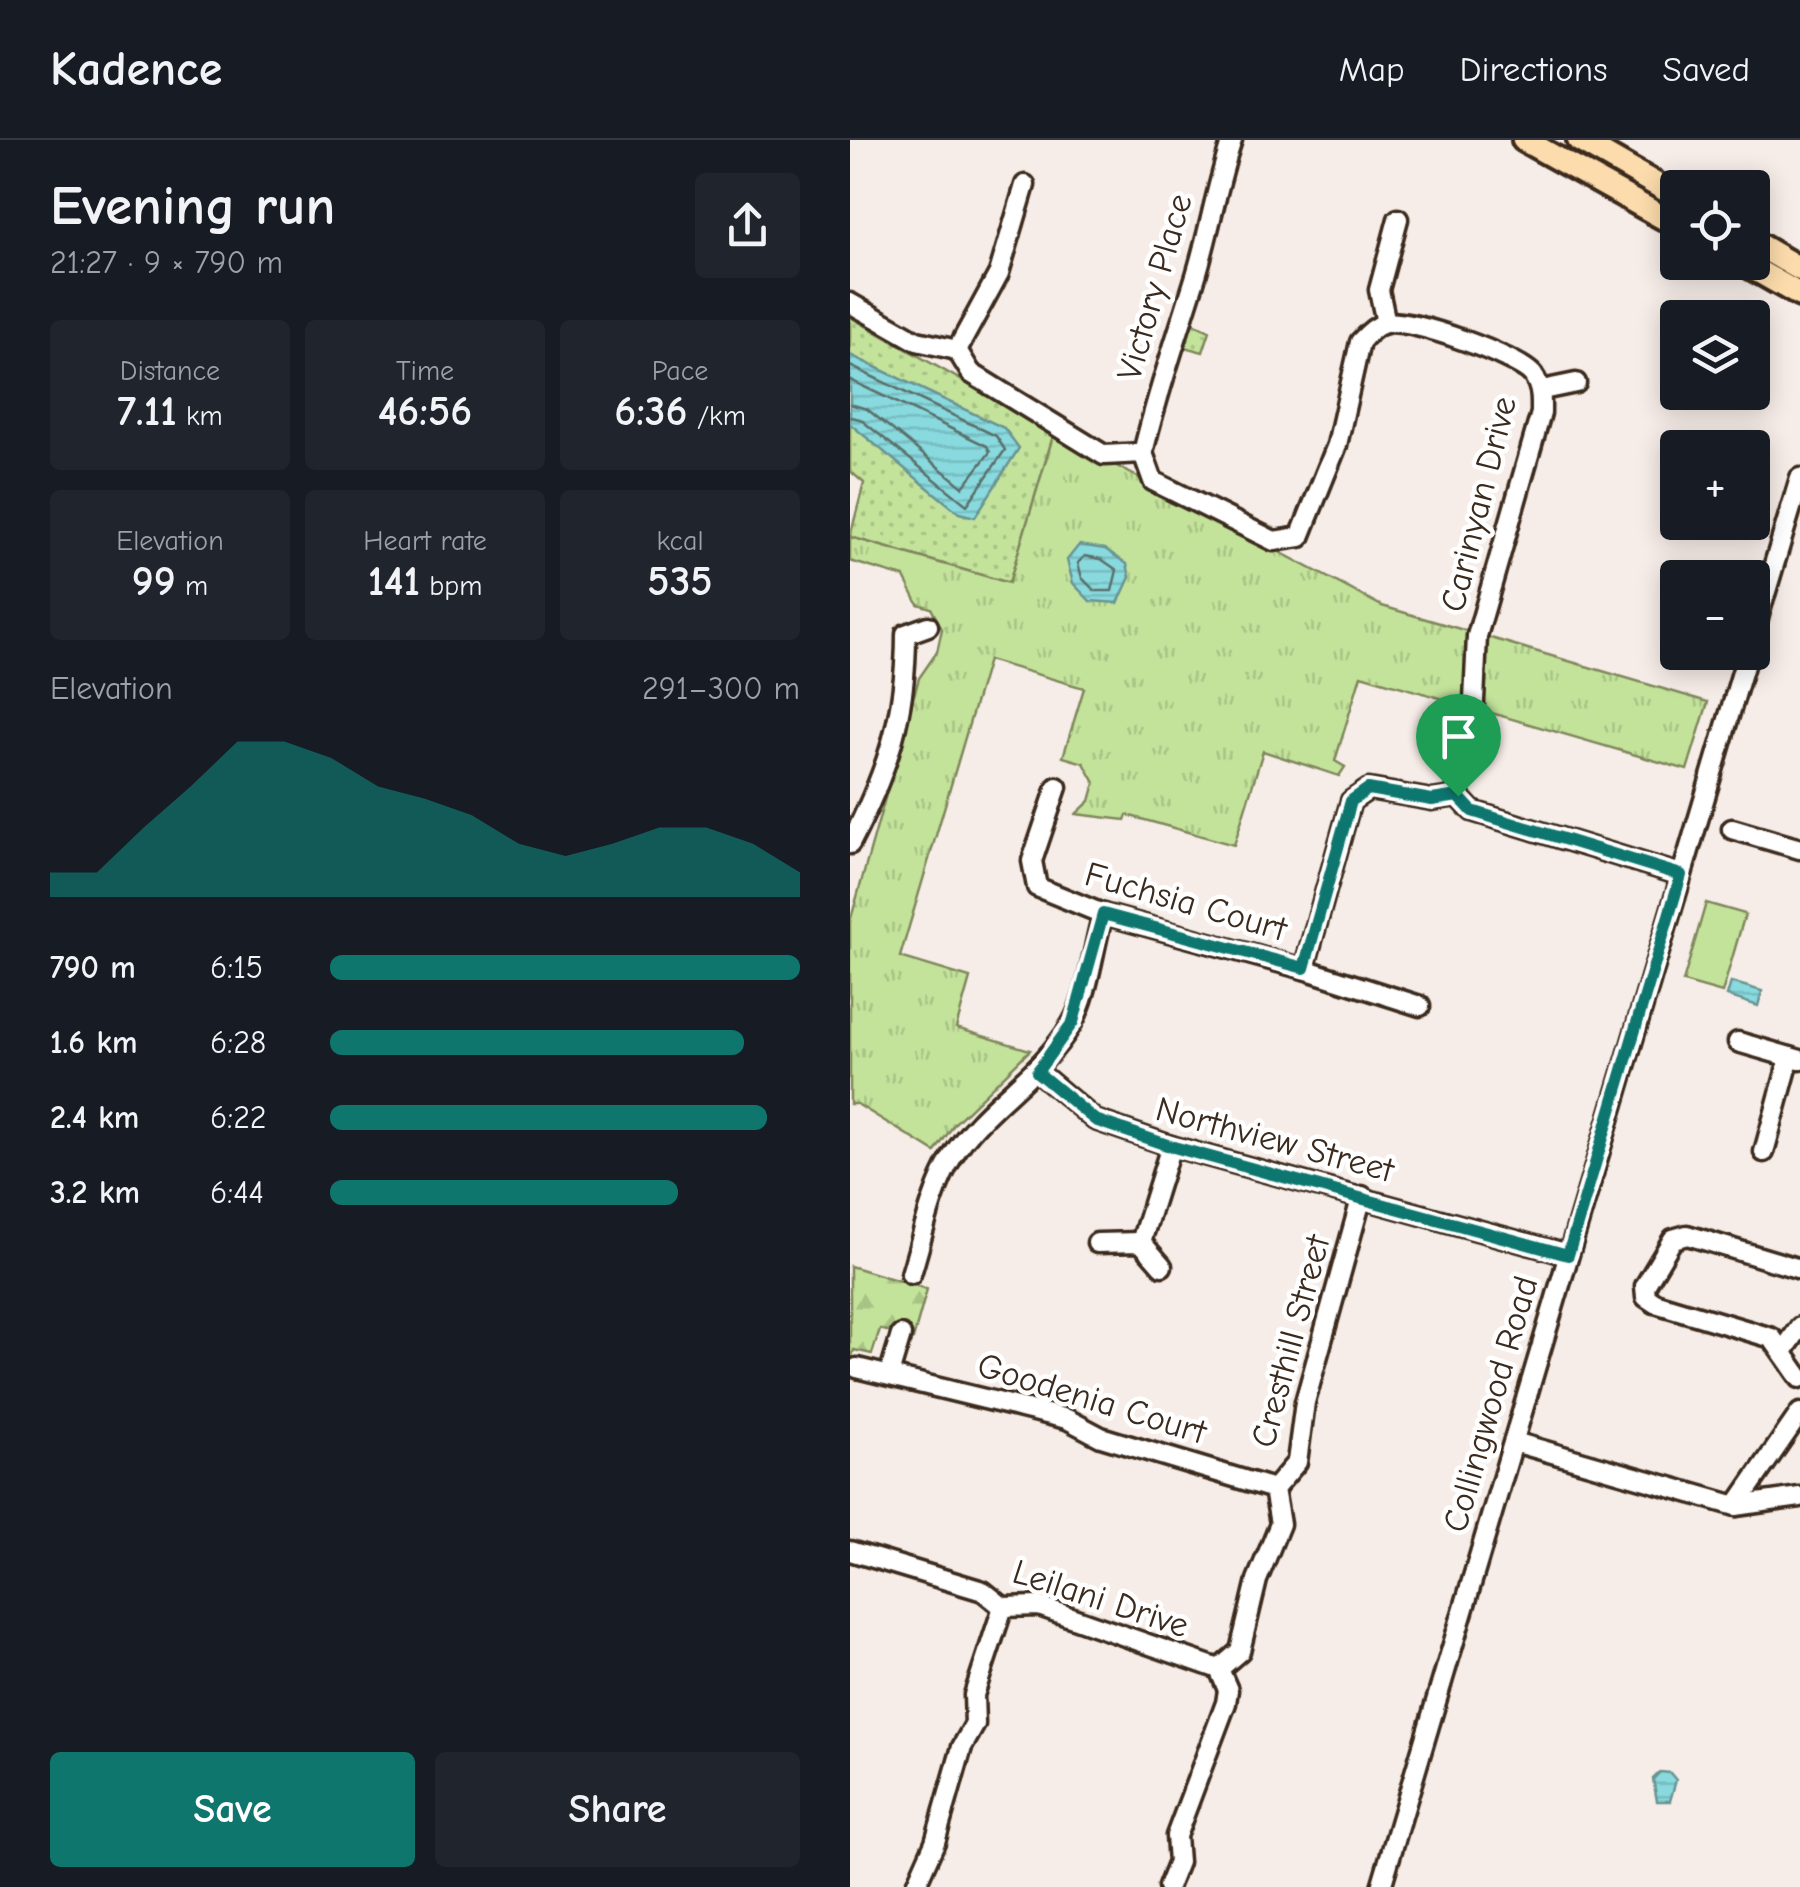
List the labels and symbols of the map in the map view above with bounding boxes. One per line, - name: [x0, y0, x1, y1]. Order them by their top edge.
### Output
- street label: Victory Place: [1108, 189, 1201, 385]
- street label: Carinyan Drive: [1432, 392, 1525, 616]
- pin: [1416, 694, 1501, 797]
- street label: Fuchsia Court: [1080, 853, 1292, 950]
- street label: Northview Street: [1151, 1088, 1399, 1191]
- street label: Cresthill Street: [1242, 1229, 1339, 1452]
- street label: Collingwood Road: [1434, 1271, 1547, 1537]
- street label: Goodenia Court: [973, 1344, 1212, 1453]
- street label: Leilani Drive: [1008, 1551, 1194, 1646]

